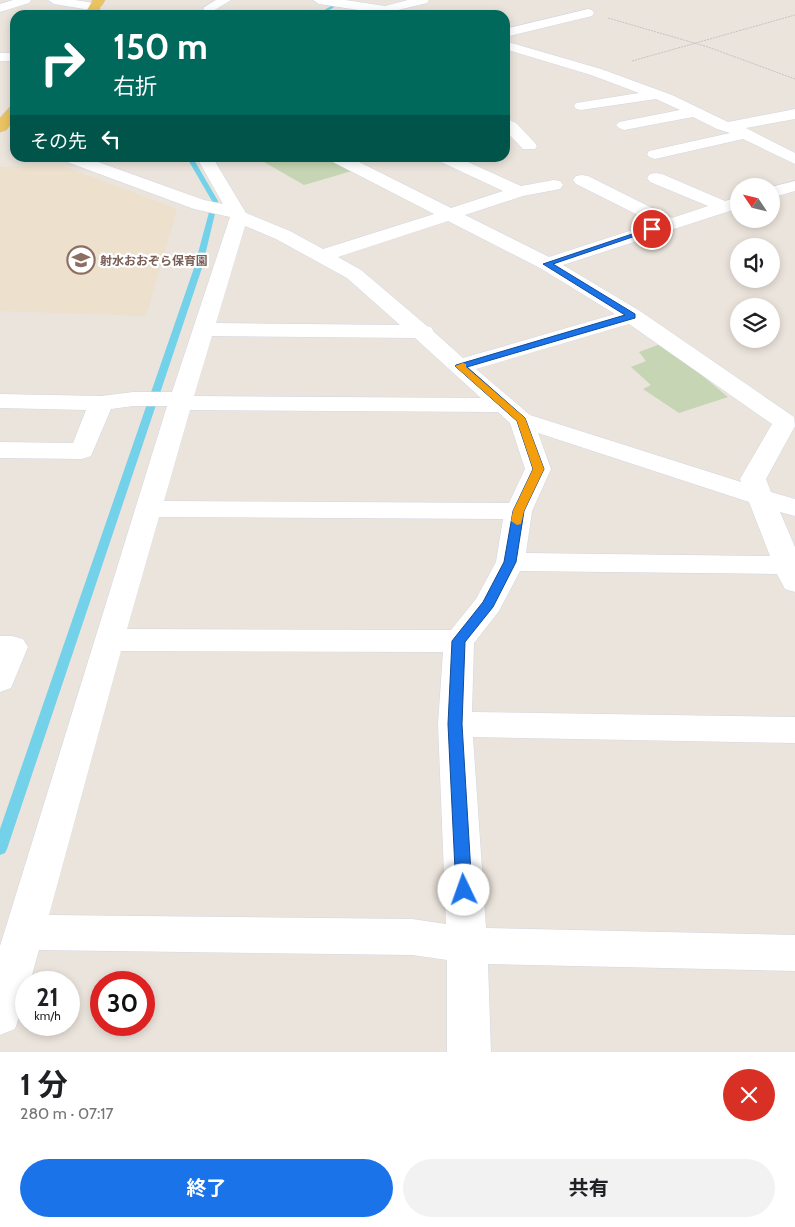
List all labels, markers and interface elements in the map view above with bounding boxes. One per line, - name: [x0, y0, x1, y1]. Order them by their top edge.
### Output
- text: 150 m: [113, 25, 208, 68]
- icon: right: [30, 30, 95, 95]
- text: 右折: [113, 73, 157, 100]
- icon: left: [97, 125, 125, 153]
- text: その先: [30, 130, 87, 153]
- north arrow: [730, 178, 780, 228]
- map controls: [730, 178, 780, 348]
- pin: [631, 208, 673, 250]
- icon: arrive: [638, 215, 666, 243]
- button: sound: [730, 238, 780, 288]
- school or university icon: 射水おおぞら保育園: [66, 245, 96, 275]
- place label: 射水おおぞら保育園: [100, 253, 208, 268]
- button: layers: [730, 298, 780, 348]
- position arrow: [437, 863, 489, 915]
- speed limit sign: 30: [90, 971, 155, 1036]
- text: 21: [36, 982, 59, 1012]
- text: km/h: [34, 1008, 61, 1023]
- text: 1 分: [20, 1066, 68, 1103]
- button: close: [723, 1069, 775, 1121]
- text: 280 m · 07:17: [20, 1104, 114, 1123]
- button: 終了: [20, 1159, 393, 1217]
- button: 共有: [403, 1159, 775, 1217]

